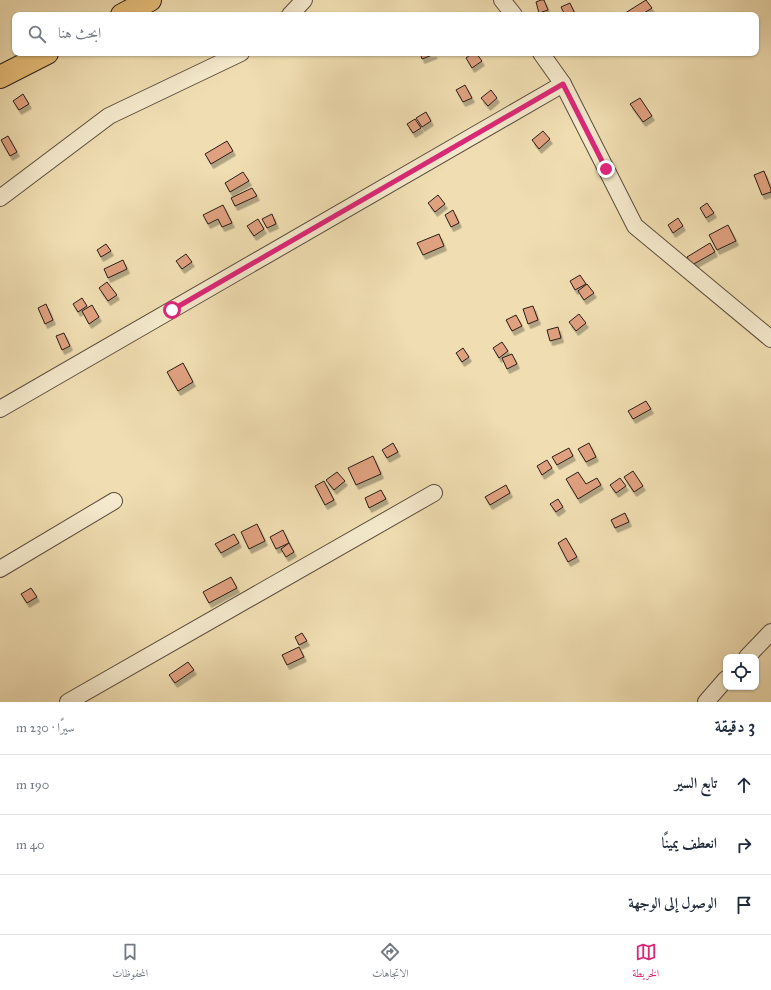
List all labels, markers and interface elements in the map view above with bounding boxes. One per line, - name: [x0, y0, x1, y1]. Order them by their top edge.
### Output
- search box: [12, 12, 759, 56]
- icon: search: [26, 23, 48, 45]
- text: ابحث هنا: [58, 24, 101, 42]
- route end: [597, 160, 615, 178]
- route start: [163, 301, 181, 319]
- map controls: [723, 654, 759, 690]
- button: locate: [723, 654, 759, 690]
- text: 3 دقيقة: [715, 716, 755, 737]
- text: سيرًا · 230 m: [16, 720, 75, 736]
- text: تابع السير: [675, 774, 717, 792]
- icon: ahead: [733, 774, 755, 796]
- text: 190 m: [16, 777, 49, 793]
- text: انعطف يمينًا: [662, 834, 717, 852]
- icon: right: [733, 834, 755, 856]
- text: 40 m: [16, 837, 45, 853]
- text: الوصول إلى الوجهة: [628, 894, 717, 912]
- icon: arrive: [733, 894, 755, 916]
- tab: المحفوظات: [112, 941, 148, 984]
- tab: الاتجاهات: [372, 941, 409, 984]
- tab: الخريطة: [632, 941, 659, 984]

